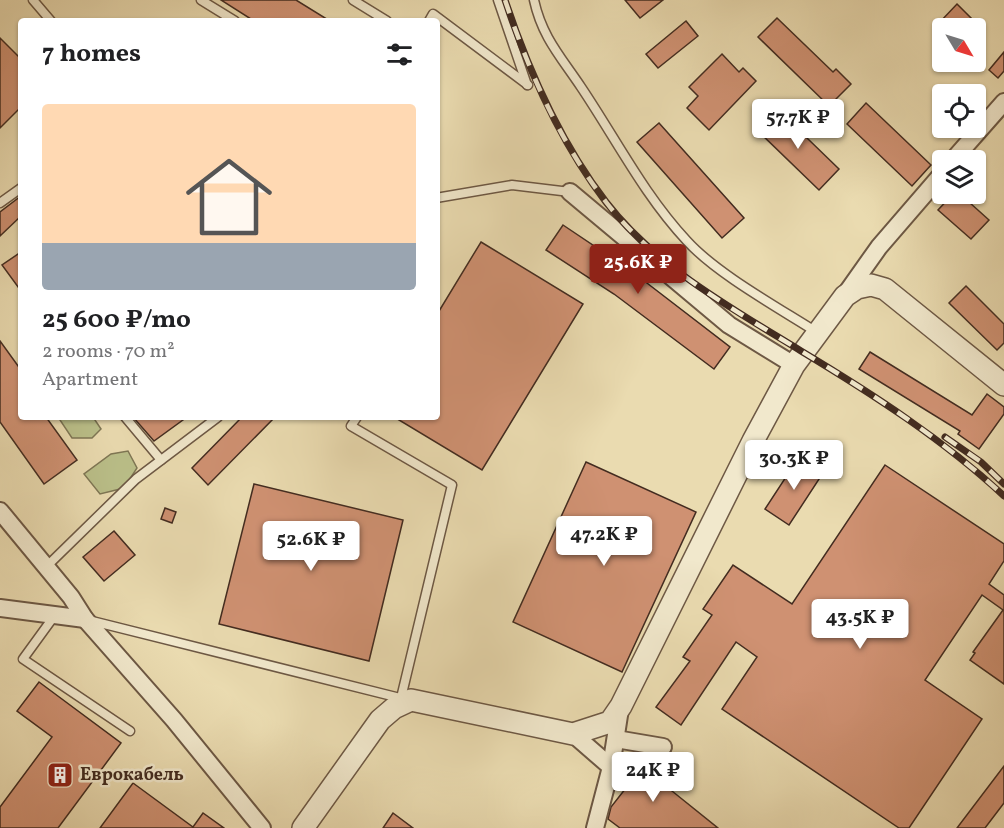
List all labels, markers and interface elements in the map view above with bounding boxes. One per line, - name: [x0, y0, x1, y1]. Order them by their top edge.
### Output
- north arrow: [932, 18, 986, 72]
- map controls: [932, 18, 986, 204]
- text: 7 homes: [42, 36, 141, 72]
- icon: filters: [383, 38, 416, 71]
- button: locate: [932, 84, 986, 138]
- pin: 57.7K ₽: [743, 99, 853, 150]
- text: 57.7K ₽: [766, 104, 830, 132]
- icon: home: [175, 143, 283, 251]
- button: layers: [932, 150, 986, 204]
- pin: 25.6K ₽: [583, 244, 693, 295]
- text: 25.6K ₽: [604, 249, 672, 277]
- text: 25 600 ₽/mo: [42, 302, 191, 338]
- text: 2 rooms · 70 m²: [42, 338, 175, 366]
- text: Apartment: [42, 366, 138, 394]
- pin: 30.3K ₽: [739, 440, 849, 491]
- text: 30.3K ₽: [759, 445, 829, 473]
- pin: 47.2K ₽: [549, 516, 659, 567]
- pin: 52.6K ₽: [256, 521, 366, 572]
- text: 47.2K ₽: [570, 521, 638, 549]
- text: 52.6K ₽: [277, 526, 345, 554]
- pin: 43.5K ₽: [805, 599, 915, 650]
- text: 43.5K ₽: [826, 604, 894, 632]
- pin: 24K ₽: [611, 752, 695, 803]
- text: 24K ₽: [626, 757, 680, 785]
- building icon: Еврокабель: [45, 760, 75, 790]
- place label: Еврокабель: [80, 763, 184, 788]

